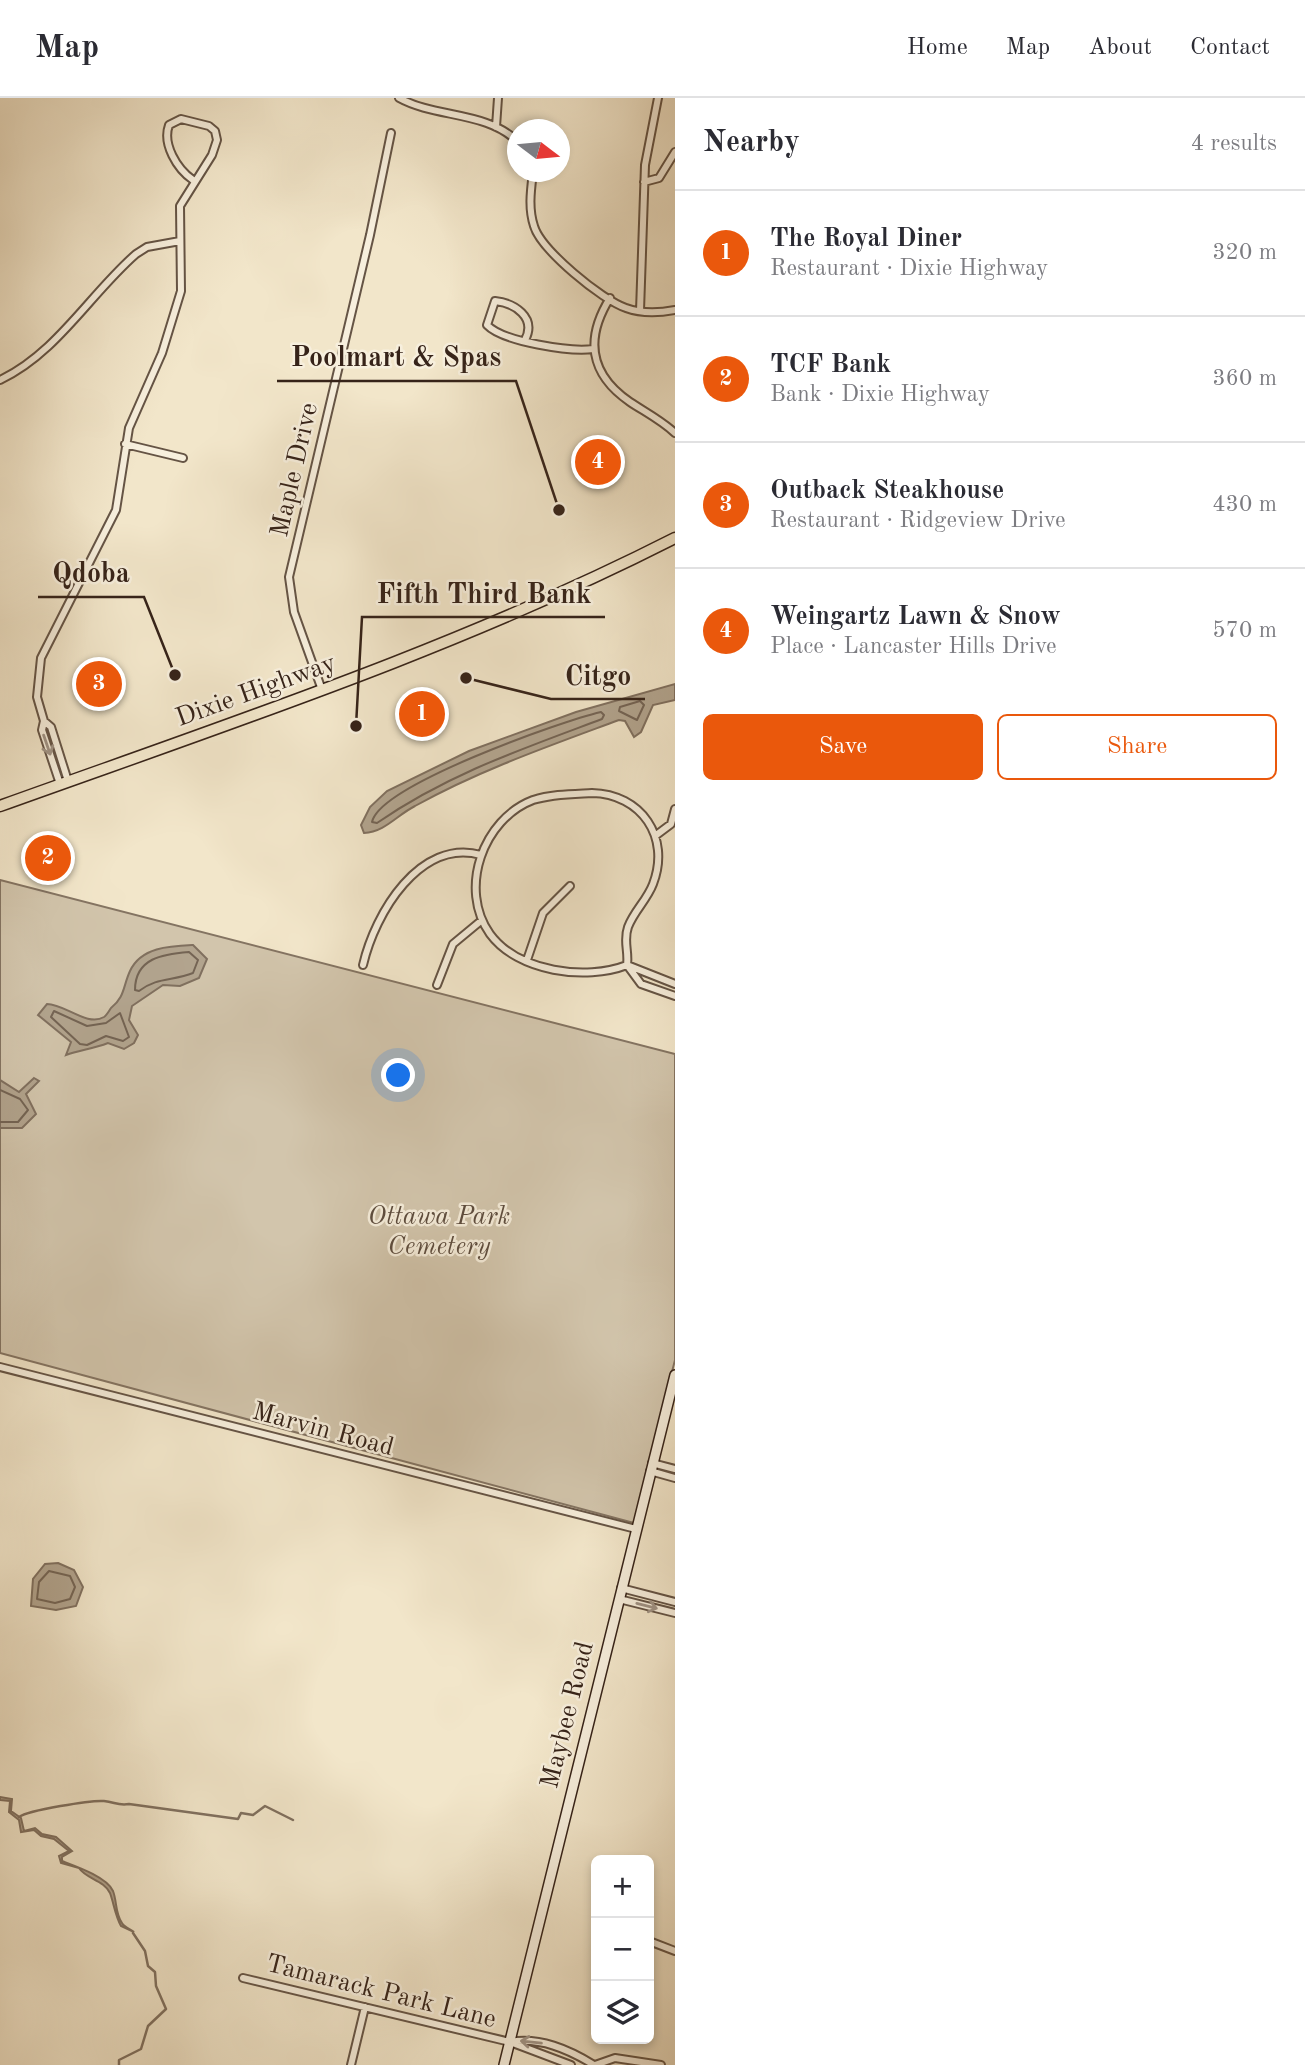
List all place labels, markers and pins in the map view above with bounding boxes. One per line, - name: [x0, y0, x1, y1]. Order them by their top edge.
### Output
- callout: Poolmart & Spas: [277, 332, 516, 381]
- pin: 4: [575, 436, 621, 488]
- callout: Qdoba: [38, 548, 144, 597]
- callout: Fifth Third Bank: [362, 568, 605, 617]
- callout: Citgo: [551, 650, 645, 699]
- pin: 3: [76, 658, 122, 710]
- pin: 1: [399, 688, 445, 740]
- pin: 2: [25, 832, 71, 884]

